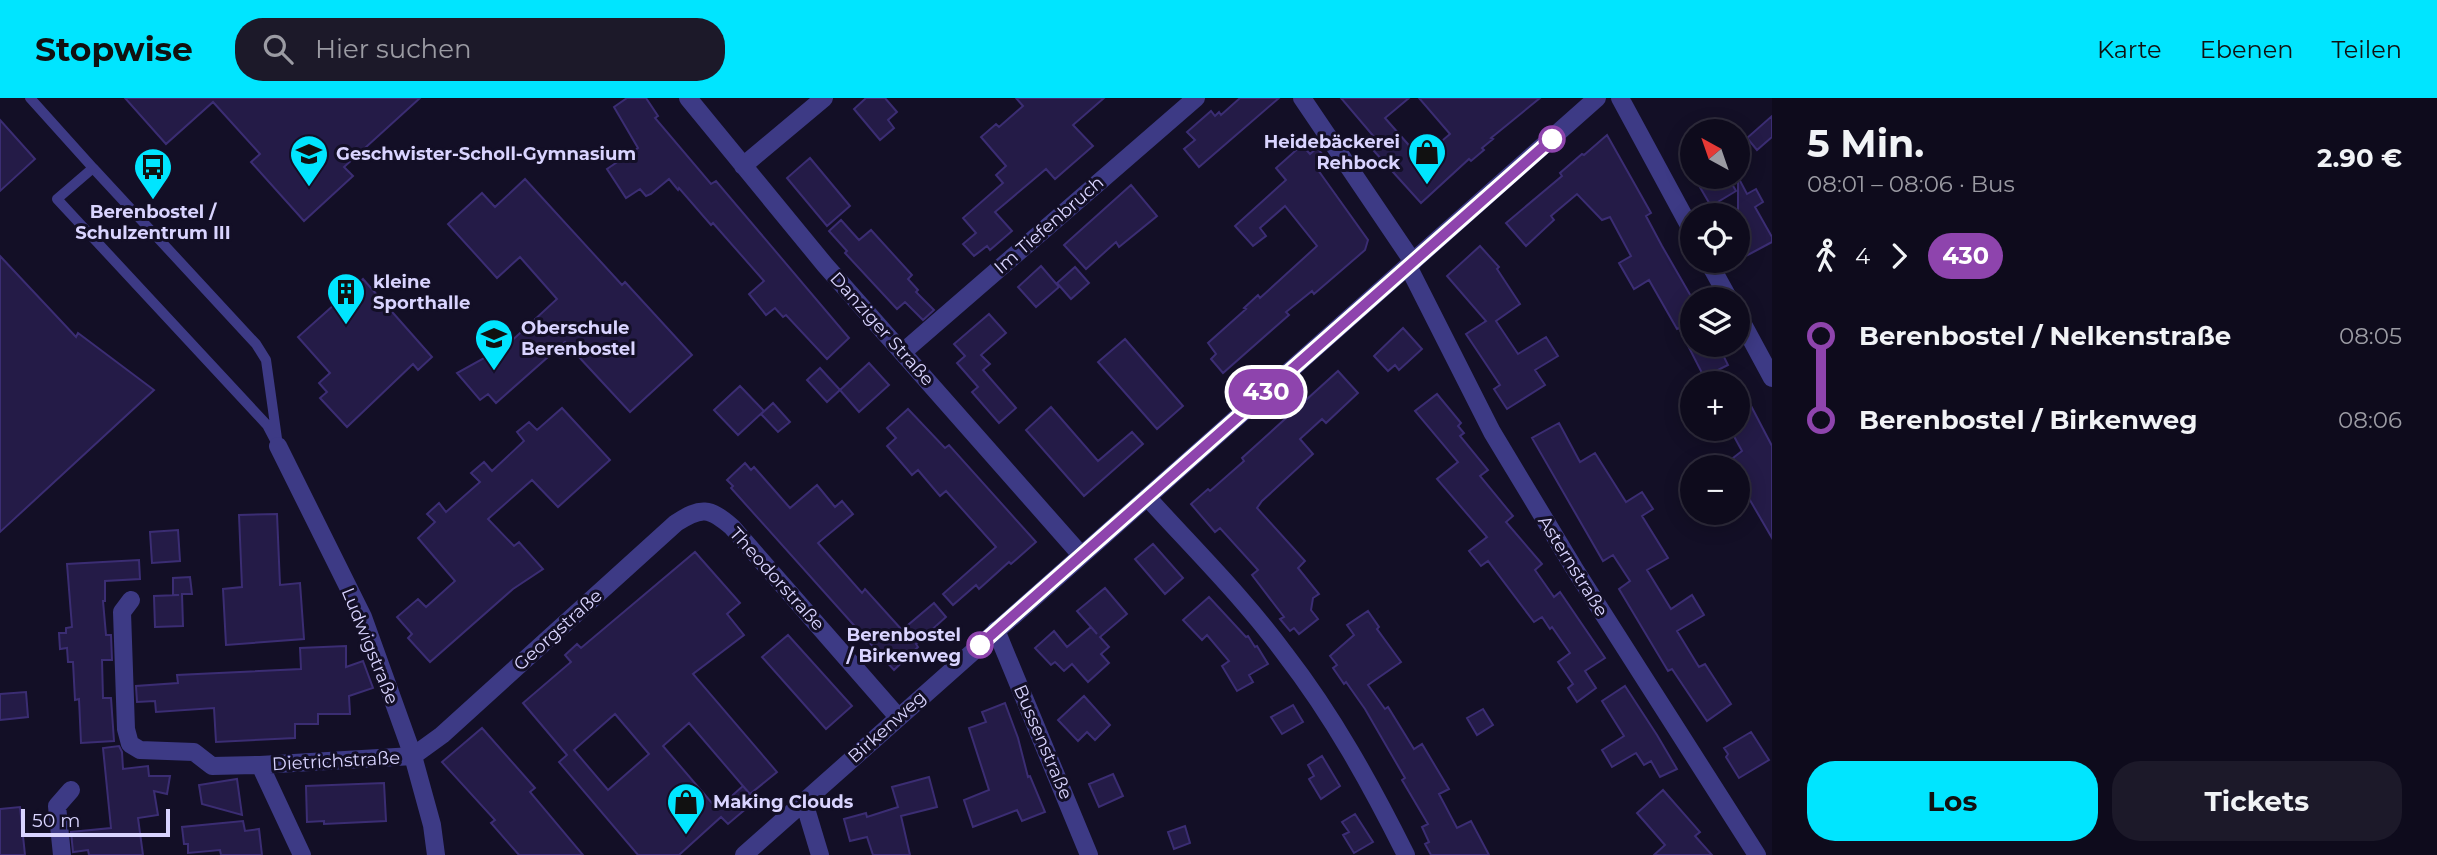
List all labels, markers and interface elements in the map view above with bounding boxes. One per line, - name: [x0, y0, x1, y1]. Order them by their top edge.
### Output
- search box: [235, 18, 725, 81]
- text: Stopwise: [35, 29, 193, 69]
- icon: search: [259, 30, 297, 68]
- text: Hier suchen: [315, 33, 471, 65]
- text: Karte: [2097, 35, 2162, 64]
- text: Ebenen: [2200, 35, 2293, 64]
- text: Teilen: [2331, 35, 2402, 64]
- north arrow: [1680, 119, 1750, 189]
- map controls: [1680, 119, 1750, 525]
- text: 5 Min.: [1807, 120, 1924, 167]
- unlabelled marker: [1539, 126, 1565, 152]
- place label: Heidebäckerei Rehbock: [1264, 131, 1400, 174]
- shop icon: Heidebäckerei Rehbock: [1406, 131, 1448, 186]
- school or university icon: Geschwister-Scholl-Gymnasium: [288, 133, 330, 188]
- text: 2.90 €: [2317, 142, 2402, 174]
- place label: Geschwister-Scholl-Gymnasium: [336, 143, 636, 165]
- bus stop icon: Berenbostel / Schulzentrum III: [132, 146, 174, 201]
- text: 08:01 – 08:06 · Bus: [1807, 170, 2015, 198]
- street label: Im Tiefenbruch: [990, 171, 1108, 279]
- place label: Berenbostel / Schulzentrum III: [75, 201, 231, 244]
- button: locate: [1680, 203, 1750, 273]
- icon: walk: [1807, 237, 1845, 275]
- icon: forward: [1880, 237, 1918, 275]
- text: 430: [1942, 241, 1989, 270]
- text: 4: [1855, 242, 1870, 270]
- street label: Danziger Straße: [825, 268, 939, 390]
- building icon: kleine Sporthalle: [325, 271, 367, 326]
- place label: kleine Sporthalle: [373, 271, 470, 314]
- button: layers: [1680, 287, 1750, 357]
- school or university icon: Oberschule Berenbostel: [473, 317, 515, 372]
- place label: Oberschule Berenbostel: [521, 317, 636, 360]
- text: Berenbostel / Nelkenstraße: [1859, 320, 2231, 352]
- text: 08:05: [2339, 322, 2402, 350]
- line badge: 430: [1226, 369, 1306, 415]
- button: +: [1680, 371, 1750, 441]
- text: 430: [1243, 377, 1289, 406]
- text: Berenbostel / Birkenweg: [1859, 404, 2197, 436]
- text: 08:06: [2338, 406, 2402, 434]
- button: −: [1680, 455, 1750, 525]
- street label: Asternstraße: [1533, 512, 1613, 621]
- street label: Theodorstraße: [725, 523, 829, 635]
- street label: Ludwigstraße: [337, 584, 403, 708]
- street label: Georgstraße: [509, 584, 607, 675]
- place label: Berenbostel / Birkenweg: [845, 624, 961, 667]
- marker: Berenbostel / Birkenweg: [967, 632, 993, 658]
- street label: Bussenstraße: [1009, 681, 1077, 803]
- street label: Birkenweg: [843, 686, 931, 768]
- street label: Dietrichstraße: [271, 747, 401, 775]
- button: Los: [1807, 761, 2098, 841]
- button: Tickets: [2112, 761, 2402, 841]
- shop icon: Making Clouds: [665, 781, 707, 836]
- place label: Making Clouds: [713, 791, 854, 813]
- scale bar: [21, 806, 170, 838]
- text: 50 m: [32, 809, 80, 832]

